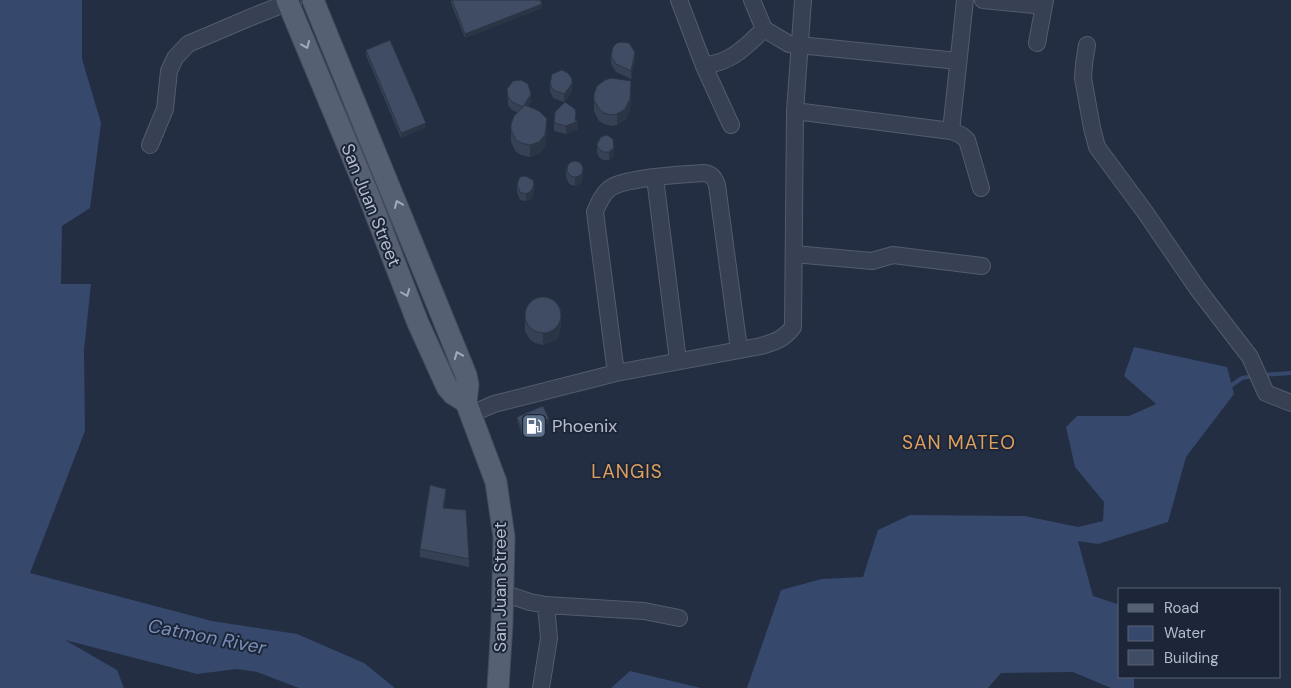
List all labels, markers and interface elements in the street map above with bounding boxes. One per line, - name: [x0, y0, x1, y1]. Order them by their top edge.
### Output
- one-way arrow: [299, 40, 310, 49]
- street label: San Juan Street: [335, 140, 407, 270]
- one-way arrow: [393, 200, 404, 209]
- one-way arrow: [400, 288, 410, 297]
- one-way arrow: [454, 351, 464, 360]
- fuel station icon: Phoenix: [521, 413, 547, 439]
- place label: Phoenix: [552, 414, 617, 438]
- district label: SAN MATEO: [902, 430, 1016, 455]
- district label: LANGIS: [591, 459, 663, 484]
- street label: San Juan Street: [488, 522, 512, 652]
- legend: [1118, 588, 1281, 678]
- text: Road: [1164, 598, 1199, 618]
- water label: Catmon River: [146, 613, 269, 660]
- text: Water: [1164, 623, 1206, 643]
- text: Building: [1164, 648, 1219, 668]

